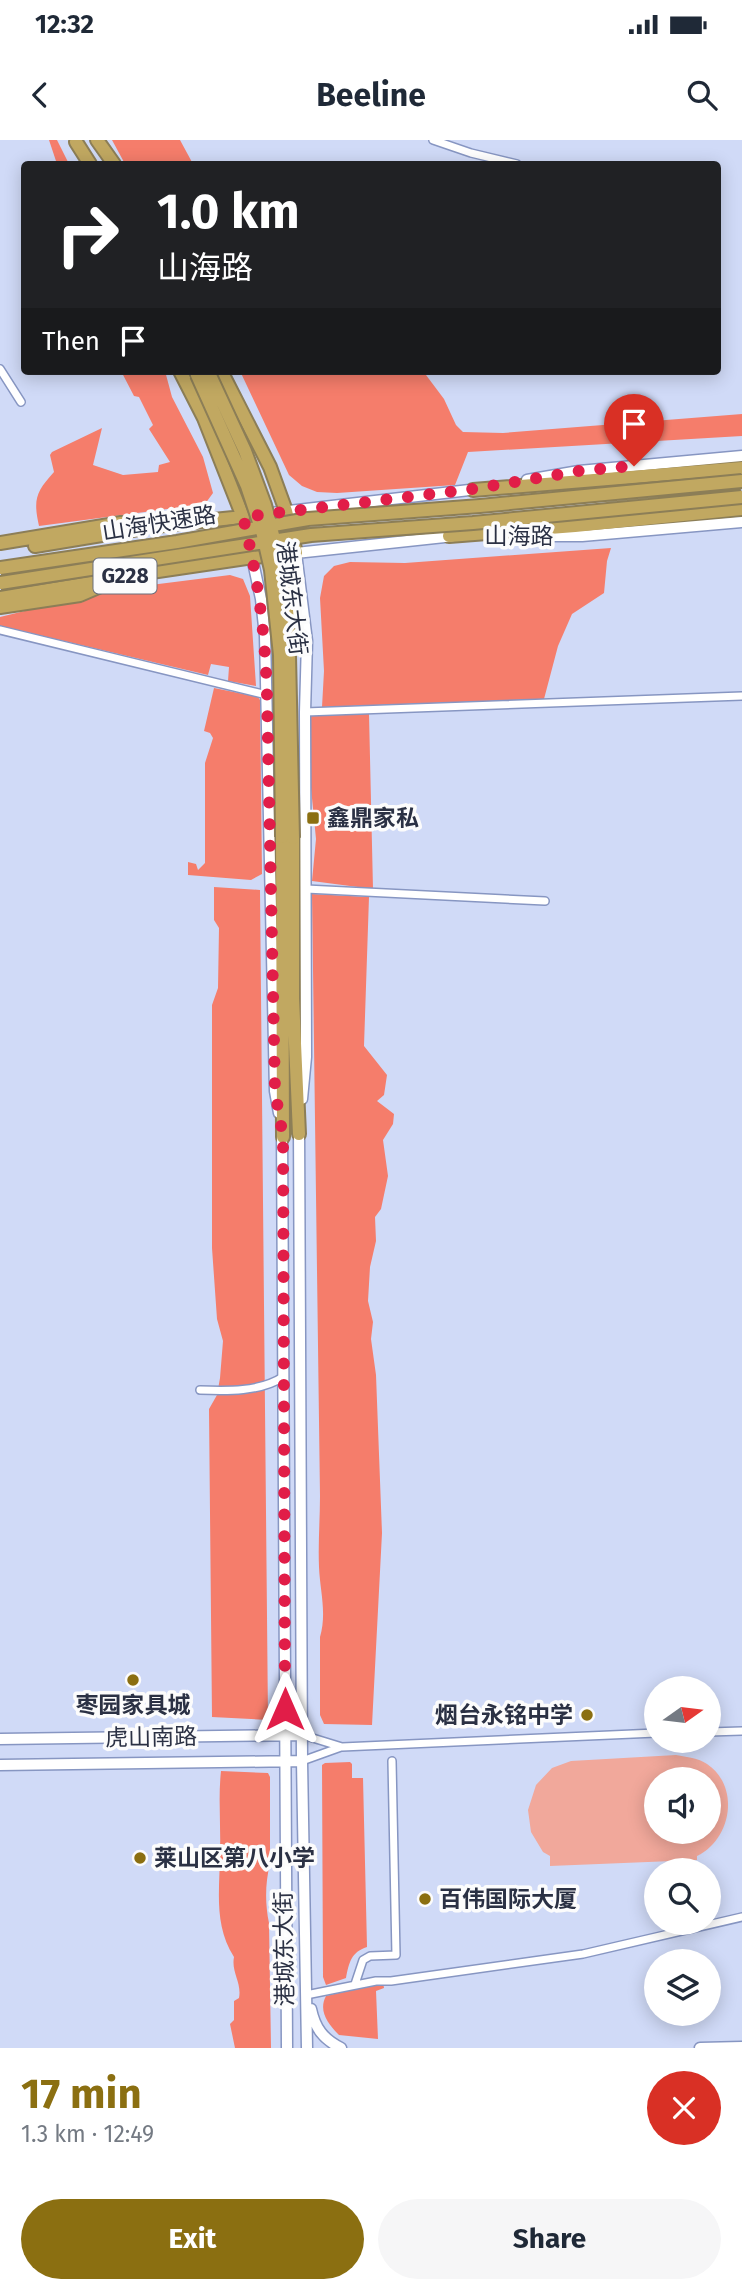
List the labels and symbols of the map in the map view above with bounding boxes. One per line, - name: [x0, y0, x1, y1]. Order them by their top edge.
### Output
- pin: [604, 394, 664, 466]
- street label: 山海快速路: [100, 500, 218, 546]
- street label: 山海路: [485, 522, 554, 550]
- street label: 港城东大街: [271, 539, 313, 657]
- road number: G228: [94, 558, 156, 593]
- place label: 鑫鼎家私: [327, 804, 419, 832]
- marker: 鑫鼎家私: [305, 810, 321, 826]
- marker: 枣园家具城: [125, 1672, 141, 1688]
- position arrow: [248, 1672, 322, 1746]
- north arrow: [644, 1676, 721, 1754]
- place label: 枣园家具城: [76, 1691, 191, 1719]
- place label: 烟台永铭中学: [435, 1701, 573, 1729]
- marker: 烟台永铭中学: [579, 1707, 595, 1723]
- street label: 虎山南路: [105, 1722, 197, 1752]
- place label: 莱山区第八小学: [154, 1844, 315, 1872]
- marker: 莱山区第八小学: [132, 1850, 148, 1866]
- place label: 百伟国际大厦: [439, 1885, 577, 1913]
- street label: 港城东大街: [269, 1891, 299, 2007]
- marker: 百伟国际大厦: [417, 1891, 433, 1907]

